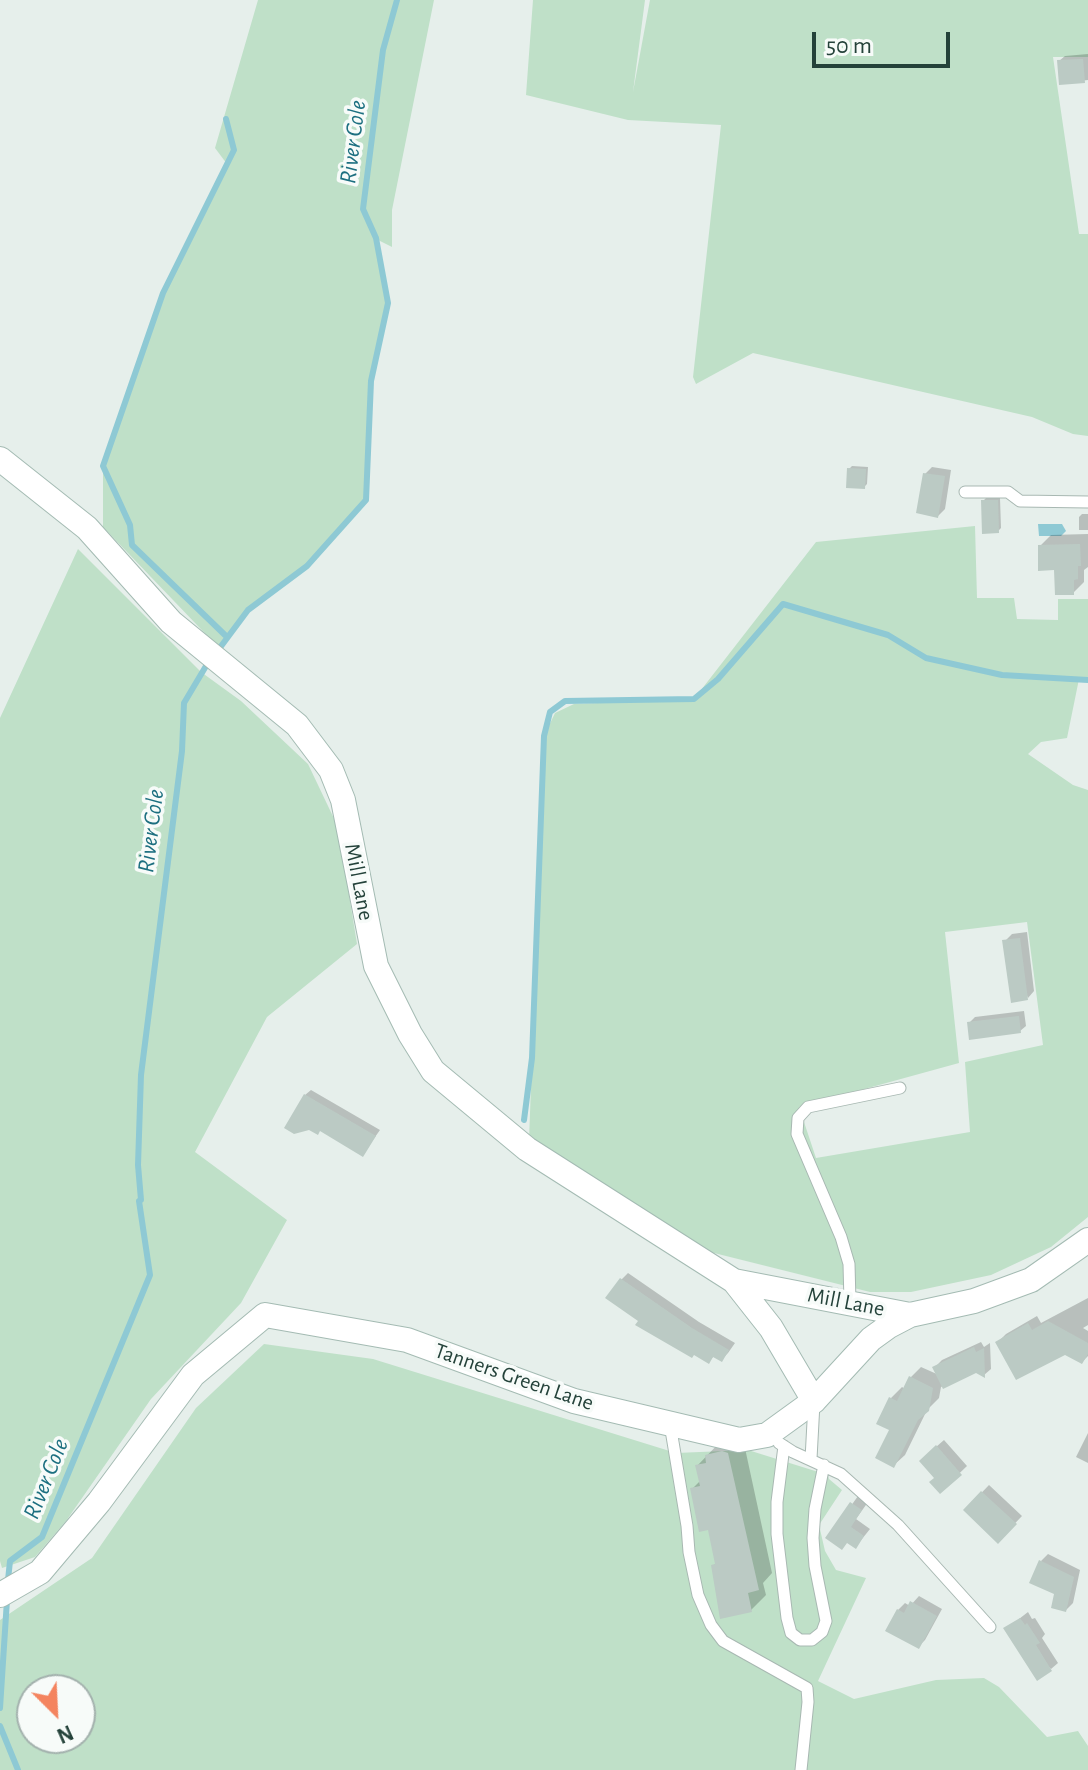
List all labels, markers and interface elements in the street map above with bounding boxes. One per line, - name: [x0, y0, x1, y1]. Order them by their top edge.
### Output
- scale bar: [816, 16, 954, 66]
- text: 50 m: [826, 34, 872, 58]
- water label: River Cole: [334, 99, 372, 185]
- water label: River Cole: [132, 788, 170, 874]
- street label: Mill Lane: [339, 841, 379, 923]
- street label: Mill Lane: [805, 1282, 887, 1322]
- street label: Tanners Green Lane: [431, 1337, 597, 1417]
- water label: River Cole: [17, 1435, 75, 1523]
- north arrow: [16, 1674, 96, 1754]
- text: N: [53, 1721, 76, 1747]

